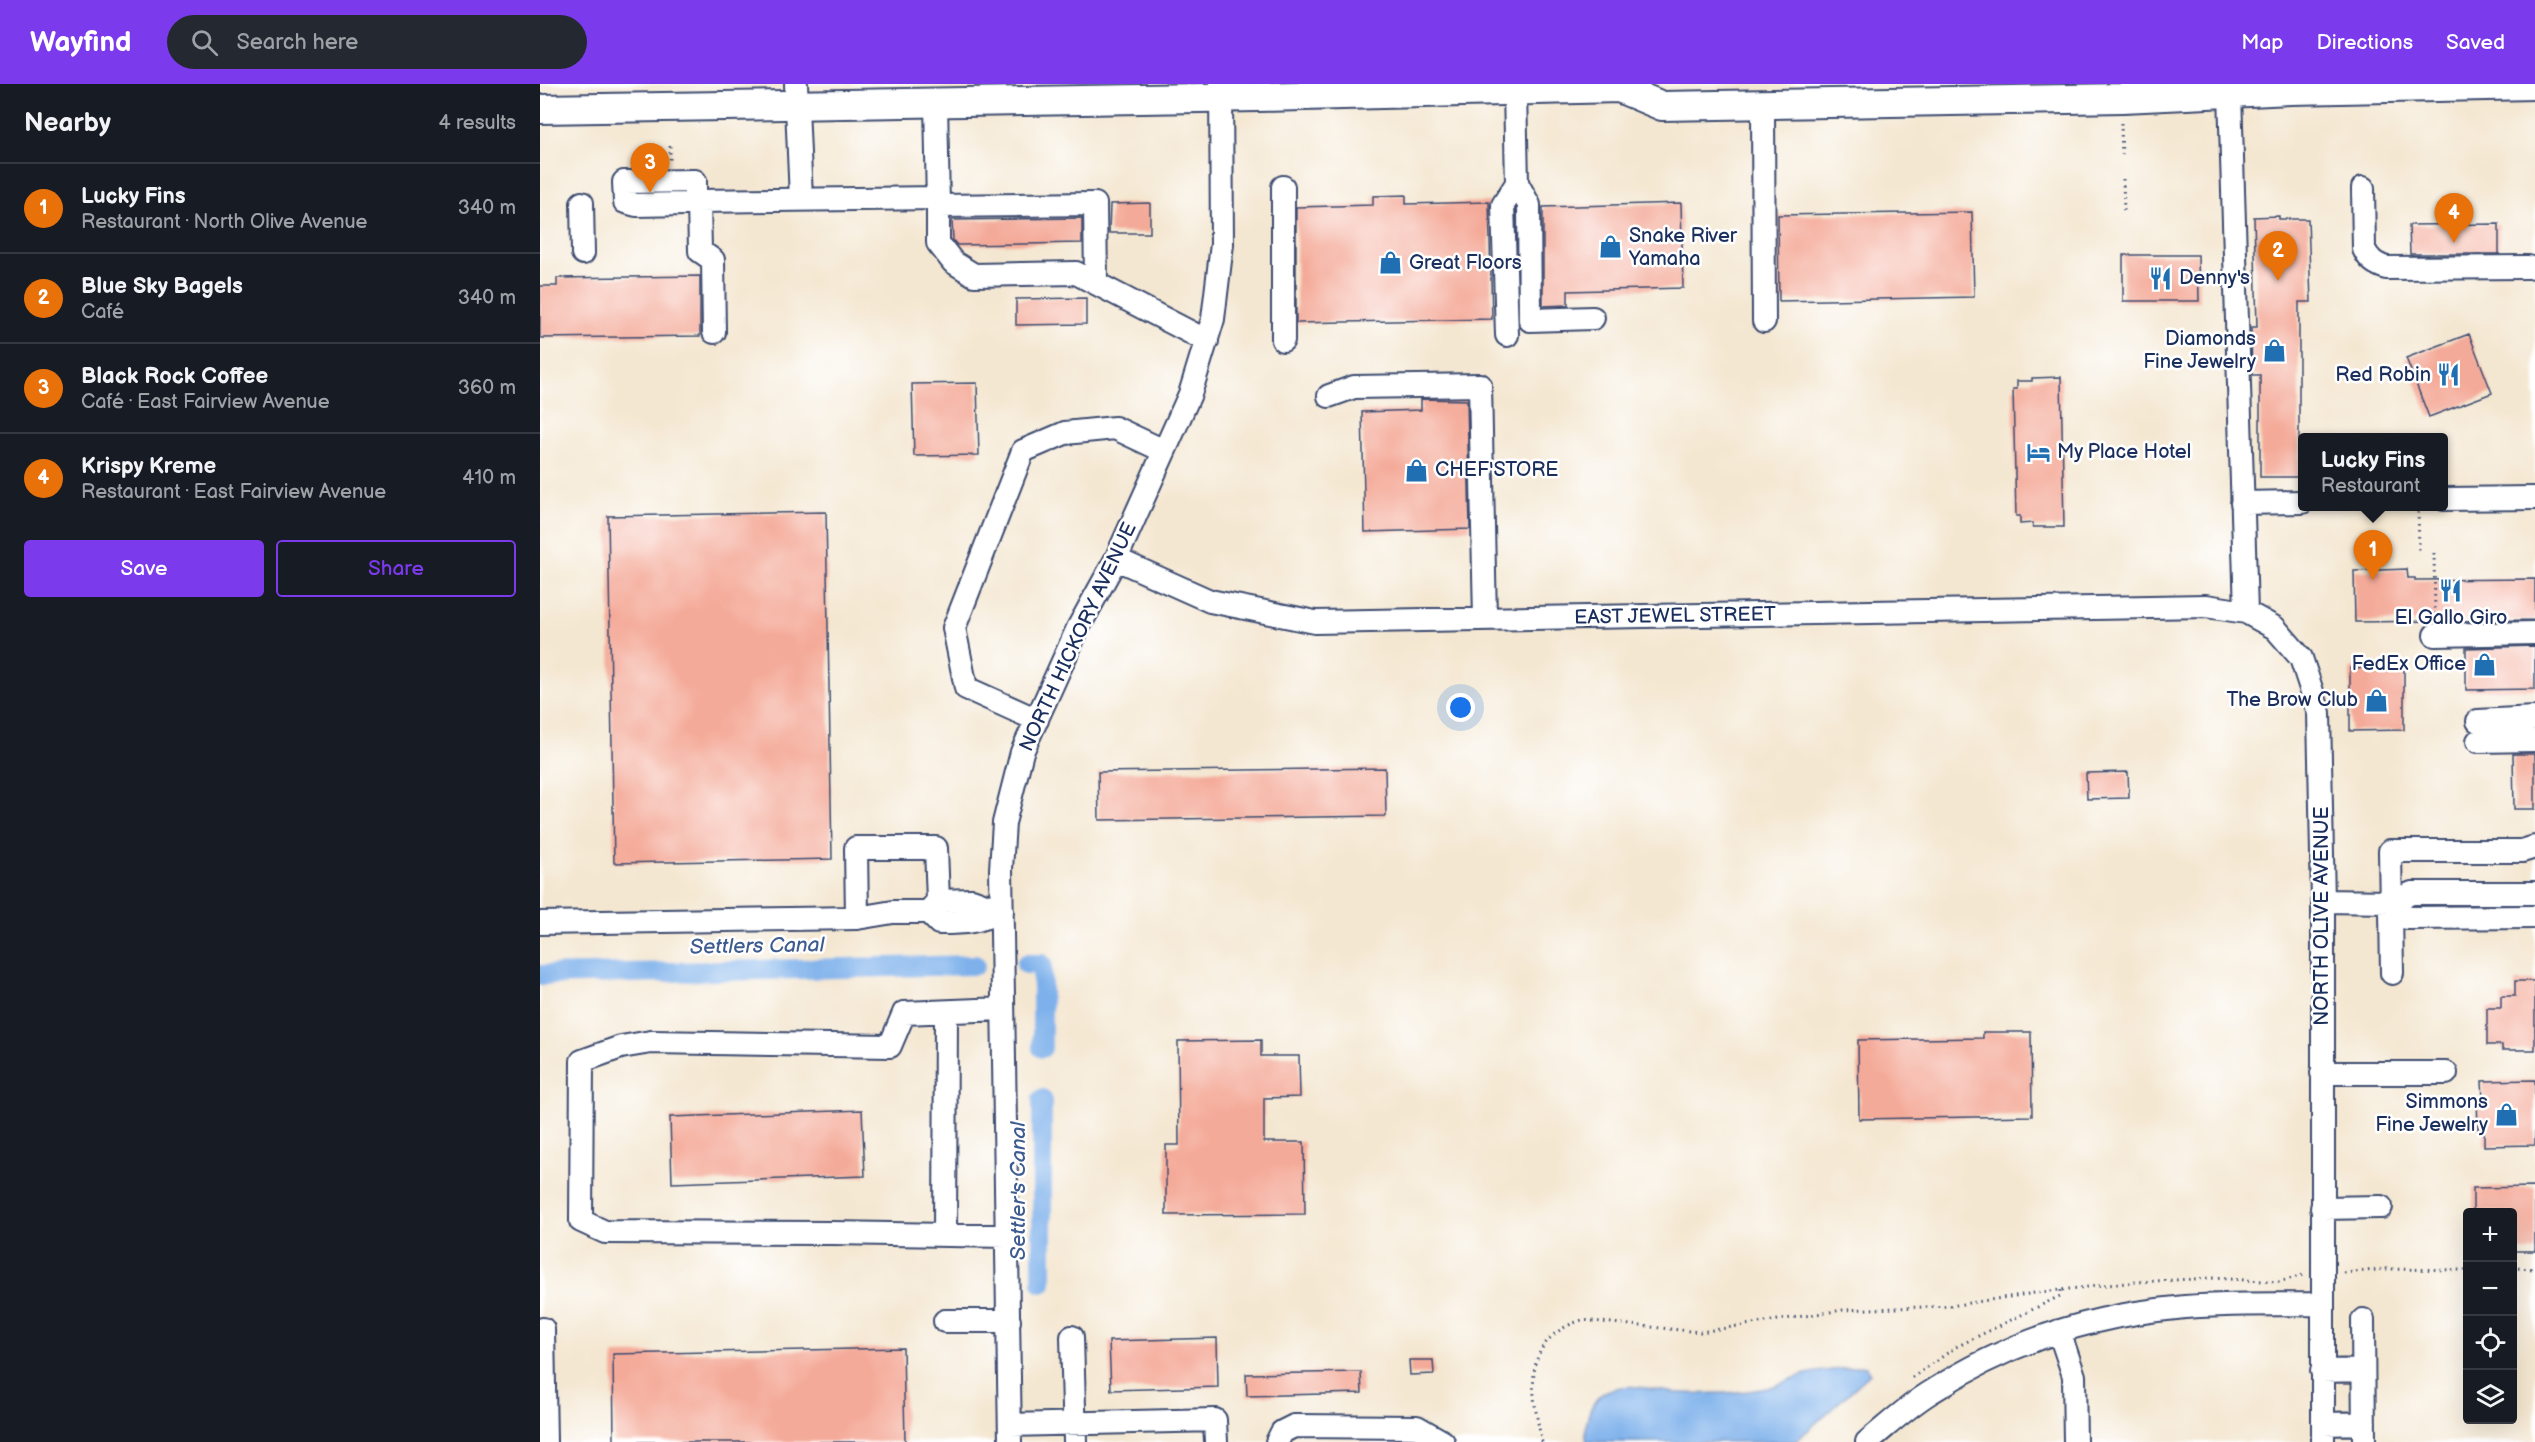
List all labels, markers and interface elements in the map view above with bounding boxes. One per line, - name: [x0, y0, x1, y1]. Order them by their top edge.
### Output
- search box: [167, 15, 587, 69]
- text: Wayfind: [30, 26, 131, 59]
- icon: search: [188, 26, 221, 59]
- text: Search here: [236, 29, 358, 56]
- text: Map: [2241, 30, 2284, 55]
- text: Directions: [2317, 30, 2413, 55]
- text: Saved: [2446, 30, 2505, 55]
- text: Nearby: [24, 108, 111, 139]
- text: 4 results: [438, 111, 516, 135]
- pin: 3: [630, 144, 670, 193]
- text: Lucky Fins: [81, 183, 186, 210]
- pin: 4: [2434, 194, 2474, 243]
- text: 1: [39, 196, 48, 220]
- text: 340 m: [458, 196, 516, 220]
- text: Restaurant · North Olive Avenue: [81, 210, 367, 234]
- place label: Snake River Yamaha: [1628, 224, 1738, 271]
- pin: 2: [2258, 232, 2298, 281]
- shop icon: Snake River Yamaha: [1598, 234, 1624, 260]
- shop icon: Great Floors: [1378, 250, 1404, 276]
- place label: Great Floors: [1409, 251, 1522, 275]
- restaurant icon: Denny's: [2148, 265, 2174, 291]
- place label: Denny's: [2179, 266, 2250, 290]
- text: Blue Sky Bagels: [81, 273, 243, 300]
- text: 2: [38, 286, 49, 310]
- text: 340 m: [458, 286, 516, 310]
- text: Café: [81, 300, 124, 324]
- place label: Diamonds Fine Jewelry: [2143, 327, 2256, 374]
- shop icon: Diamonds Fine Jewelry: [2261, 337, 2287, 363]
- restaurant icon: Red Robin: [2436, 362, 2462, 388]
- text: Black Rock Coffee: [81, 363, 268, 390]
- place label: Red Robin: [2335, 363, 2431, 387]
- text: 3: [38, 376, 49, 400]
- text: 360 m: [458, 376, 516, 400]
- text: Café · East Fairview Avenue: [81, 390, 330, 414]
- popup: [2298, 433, 2448, 511]
- hotel icon: My Place Hotel: [2026, 439, 2052, 465]
- place label: My Place Hotel: [2057, 440, 2191, 464]
- text: Lucky Fins: [2321, 447, 2425, 474]
- text: Krispy Kreme: [81, 453, 216, 480]
- shop icon: CHEF'STORE: [1404, 457, 1430, 483]
- place label: CHEF'STORE: [1435, 458, 1559, 482]
- text: 4: [38, 466, 49, 490]
- text: 410 m: [462, 466, 516, 490]
- text: Restaurant: [2321, 474, 2420, 498]
- text: Restaurant · East Fairview Avenue: [81, 480, 386, 504]
- street label: NORTH HICKORY AVENUE: [1014, 519, 1142, 755]
- pin: 1: [2354, 530, 2392, 580]
- button: Save: [24, 540, 264, 597]
- button: Share: [276, 540, 516, 597]
- restaurant icon: El Gallo Giro: [2438, 577, 2464, 603]
- street label: EAST JEWEL STREET: [1574, 602, 1776, 630]
- place label: El Gallo Giro: [2395, 606, 2507, 630]
- shop icon: FedEx Office: [2471, 651, 2497, 677]
- place label: FedEx Office: [2351, 652, 2466, 676]
- shop icon: The Brow Club: [2363, 687, 2389, 713]
- place label: The Brow Club: [2227, 688, 2358, 712]
- your location: [1446, 693, 1475, 722]
- street label: NORTH OLIVE AVENUE: [2310, 806, 2334, 1026]
- water label: Settlers Canal: [689, 932, 826, 960]
- place label: Simmons Fine Jewelry: [2375, 1090, 2488, 1137]
- shop icon: Simmons Fine Jewelry: [2493, 1101, 2519, 1127]
- water label: Settler's Canal: [1006, 1121, 1031, 1260]
- map controls: [2463, 1208, 2517, 1424]
- button: +: [2463, 1208, 2517, 1262]
- button: −: [2463, 1262, 2517, 1316]
- button: locate: [2463, 1316, 2517, 1370]
- button: layers: [2463, 1370, 2517, 1424]

